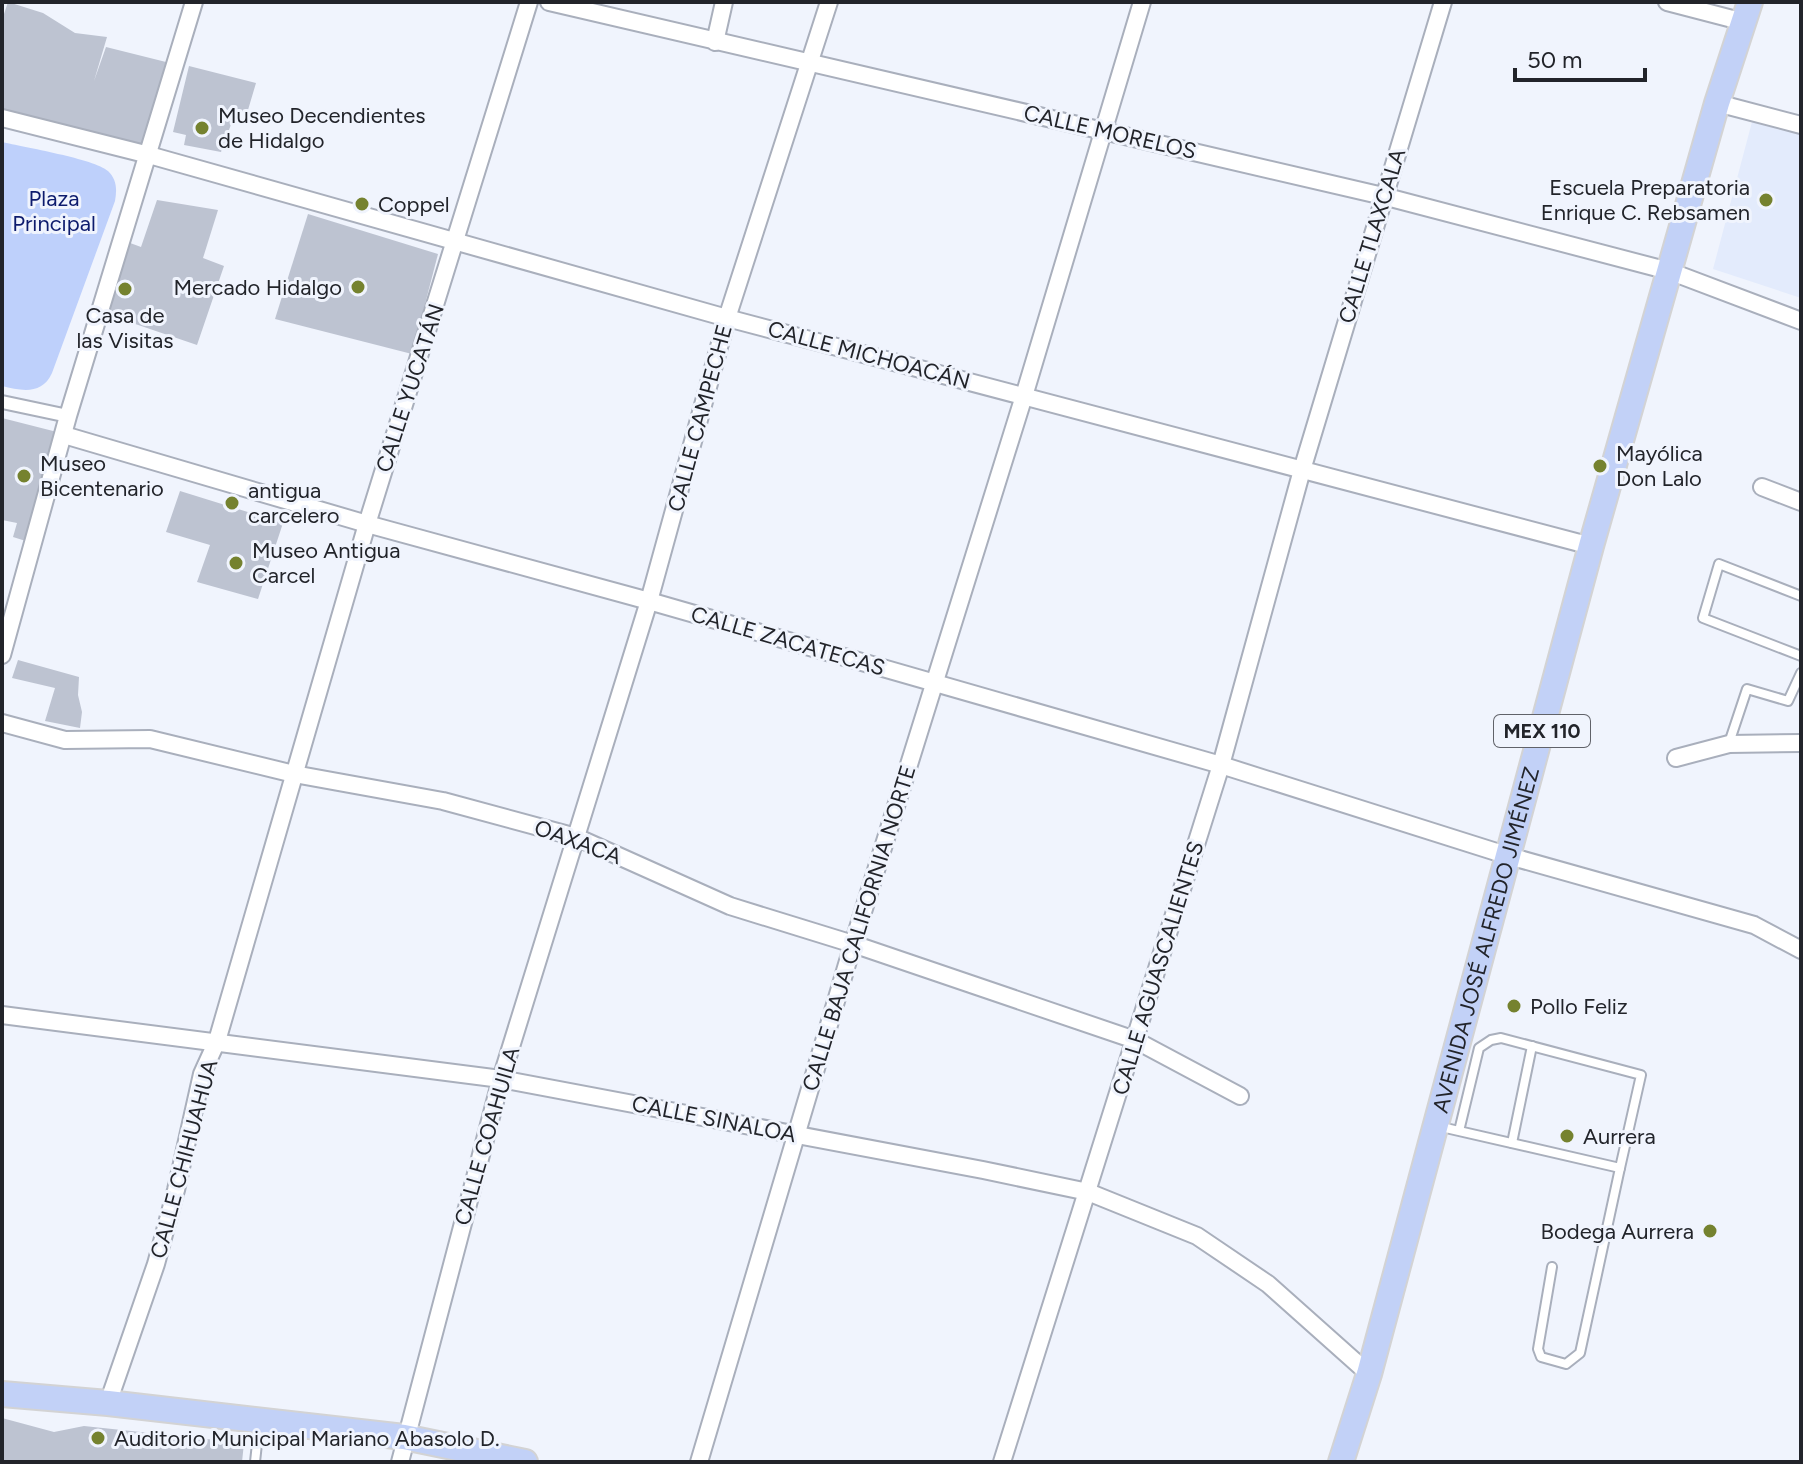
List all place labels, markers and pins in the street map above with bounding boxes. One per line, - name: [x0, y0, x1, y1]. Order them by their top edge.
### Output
- place label: Museo Decendientes de Hidalgo: [218, 102, 426, 154]
- marker: Museo Decendientes de Hidalgo: [193, 119, 211, 137]
- place label: Escuela Preparatoria Enrique C. Rebsamen: [1541, 174, 1750, 226]
- place label: Coppel: [378, 191, 449, 218]
- marker: Escuela Preparatoria Enrique C. Rebsamen: [1757, 191, 1775, 209]
- marker: Coppel: [353, 195, 371, 213]
- place label: Mercado Hidalgo: [173, 274, 342, 301]
- marker: Mercado Hidalgo: [349, 278, 367, 296]
- marker: Casa de las Visitas: [116, 280, 134, 298]
- place label: Casa de las Visitas: [76, 302, 174, 354]
- place label: Mayólica Don Lalo: [1616, 440, 1703, 492]
- place label: Museo Bicentenario: [40, 450, 164, 502]
- marker: Mayólica Don Lalo: [1591, 457, 1609, 475]
- marker: Museo Bicentenario: [15, 467, 33, 485]
- place label: antigua carcelero: [248, 477, 340, 529]
- marker: antigua carcelero: [223, 494, 241, 512]
- place label: Museo Antigua Carcel: [252, 537, 400, 589]
- marker: Museo Antigua Carcel: [227, 554, 245, 572]
- place label: Pollo Feliz: [1530, 993, 1628, 1020]
- marker: Pollo Feliz: [1505, 997, 1523, 1015]
- place label: Aurrera: [1583, 1123, 1656, 1150]
- marker: Aurrera: [1558, 1127, 1576, 1145]
- place label: Bodega Aurrera: [1541, 1218, 1694, 1245]
- marker: Bodega Aurrera: [1701, 1222, 1719, 1240]
- place label: Auditorio Municipal Mariano Abasolo D.: [114, 1425, 500, 1452]
- marker: Auditorio Municipal Mariano Abasolo D.: [89, 1429, 107, 1447]

